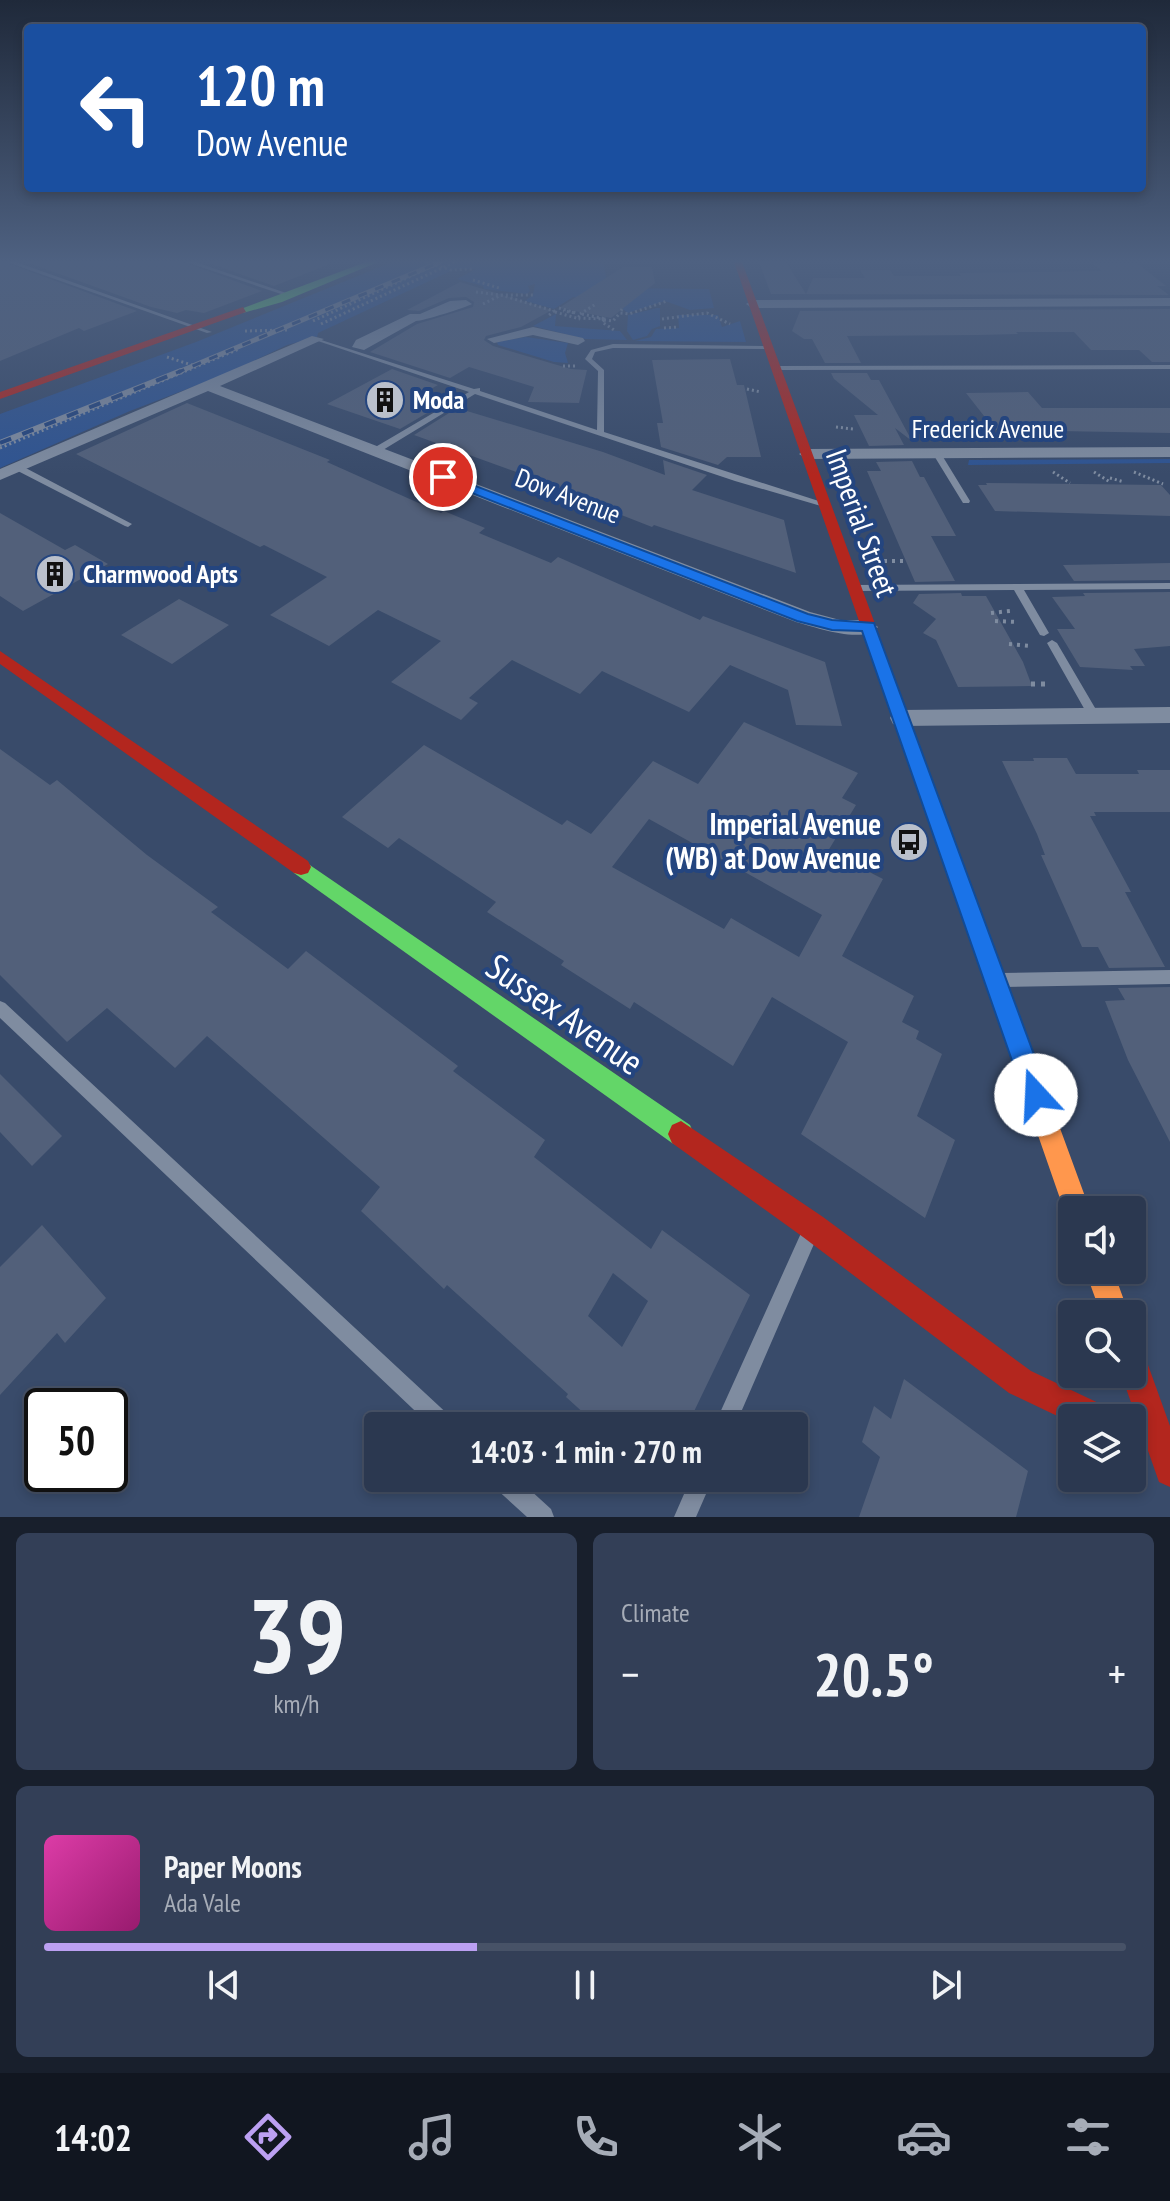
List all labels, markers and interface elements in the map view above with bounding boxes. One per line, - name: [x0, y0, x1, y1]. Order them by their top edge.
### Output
- text: 120 m: [196, 49, 325, 121]
- icon: left: [64, 56, 168, 160]
- text: Dow Avenue: [196, 119, 348, 166]
- building icon: Moda: [364, 379, 406, 421]
- place label: Moda: [413, 383, 464, 416]
- street label: Frederick Avenue: [912, 412, 1064, 445]
- pin: [409, 443, 477, 511]
- street label: Imperial Street: [818, 443, 907, 602]
- icon: arrive: [421, 455, 465, 499]
- street label: Dow Avenue: [511, 460, 625, 531]
- building icon: Charmwood Apts: [34, 553, 76, 595]
- place label: Charmwood Apts: [83, 557, 238, 590]
- place label: Imperial Avenue (WB) at Dow Avenue: [665, 804, 881, 877]
- bus stop icon: Imperial Avenue (WB) at Dow Avenue: [888, 821, 930, 863]
- street label: Sussex Avenue: [478, 942, 653, 1085]
- position arrow: [994, 1053, 1078, 1137]
- map controls: [1058, 1196, 1146, 1492]
- button: sound: [1058, 1196, 1146, 1284]
- button: search: [1058, 1300, 1146, 1388]
- speed limit sign: 50: [24, 1388, 128, 1492]
- button: layers: [1058, 1404, 1146, 1492]
- text: 14:03 · 1 min · 270 m: [470, 1432, 702, 1471]
- text: 39: [247, 1567, 346, 1702]
- text: Climate: [621, 1596, 690, 1629]
- text: 20.5°: [813, 1635, 934, 1713]
- text: −: [621, 1645, 639, 1702]
- text: +: [1108, 1645, 1126, 1702]
- text: km/h: [273, 1687, 320, 1720]
- text: Paper Moons: [164, 1847, 302, 1886]
- text: Ada Vale: [164, 1886, 241, 1919]
- icon: previous: [202, 1963, 246, 2007]
- icon: pause: [563, 1963, 607, 2007]
- icon: next: [924, 1963, 968, 2007]
- icon: directions: [240, 2109, 296, 2165]
- icon: music: [404, 2109, 460, 2165]
- icon: phone: [568, 2109, 624, 2165]
- icon: climate: [732, 2109, 788, 2165]
- icon: car: [896, 2109, 952, 2165]
- icon: filters: [1060, 2109, 1116, 2165]
- text: 14:02: [54, 2114, 132, 2161]

